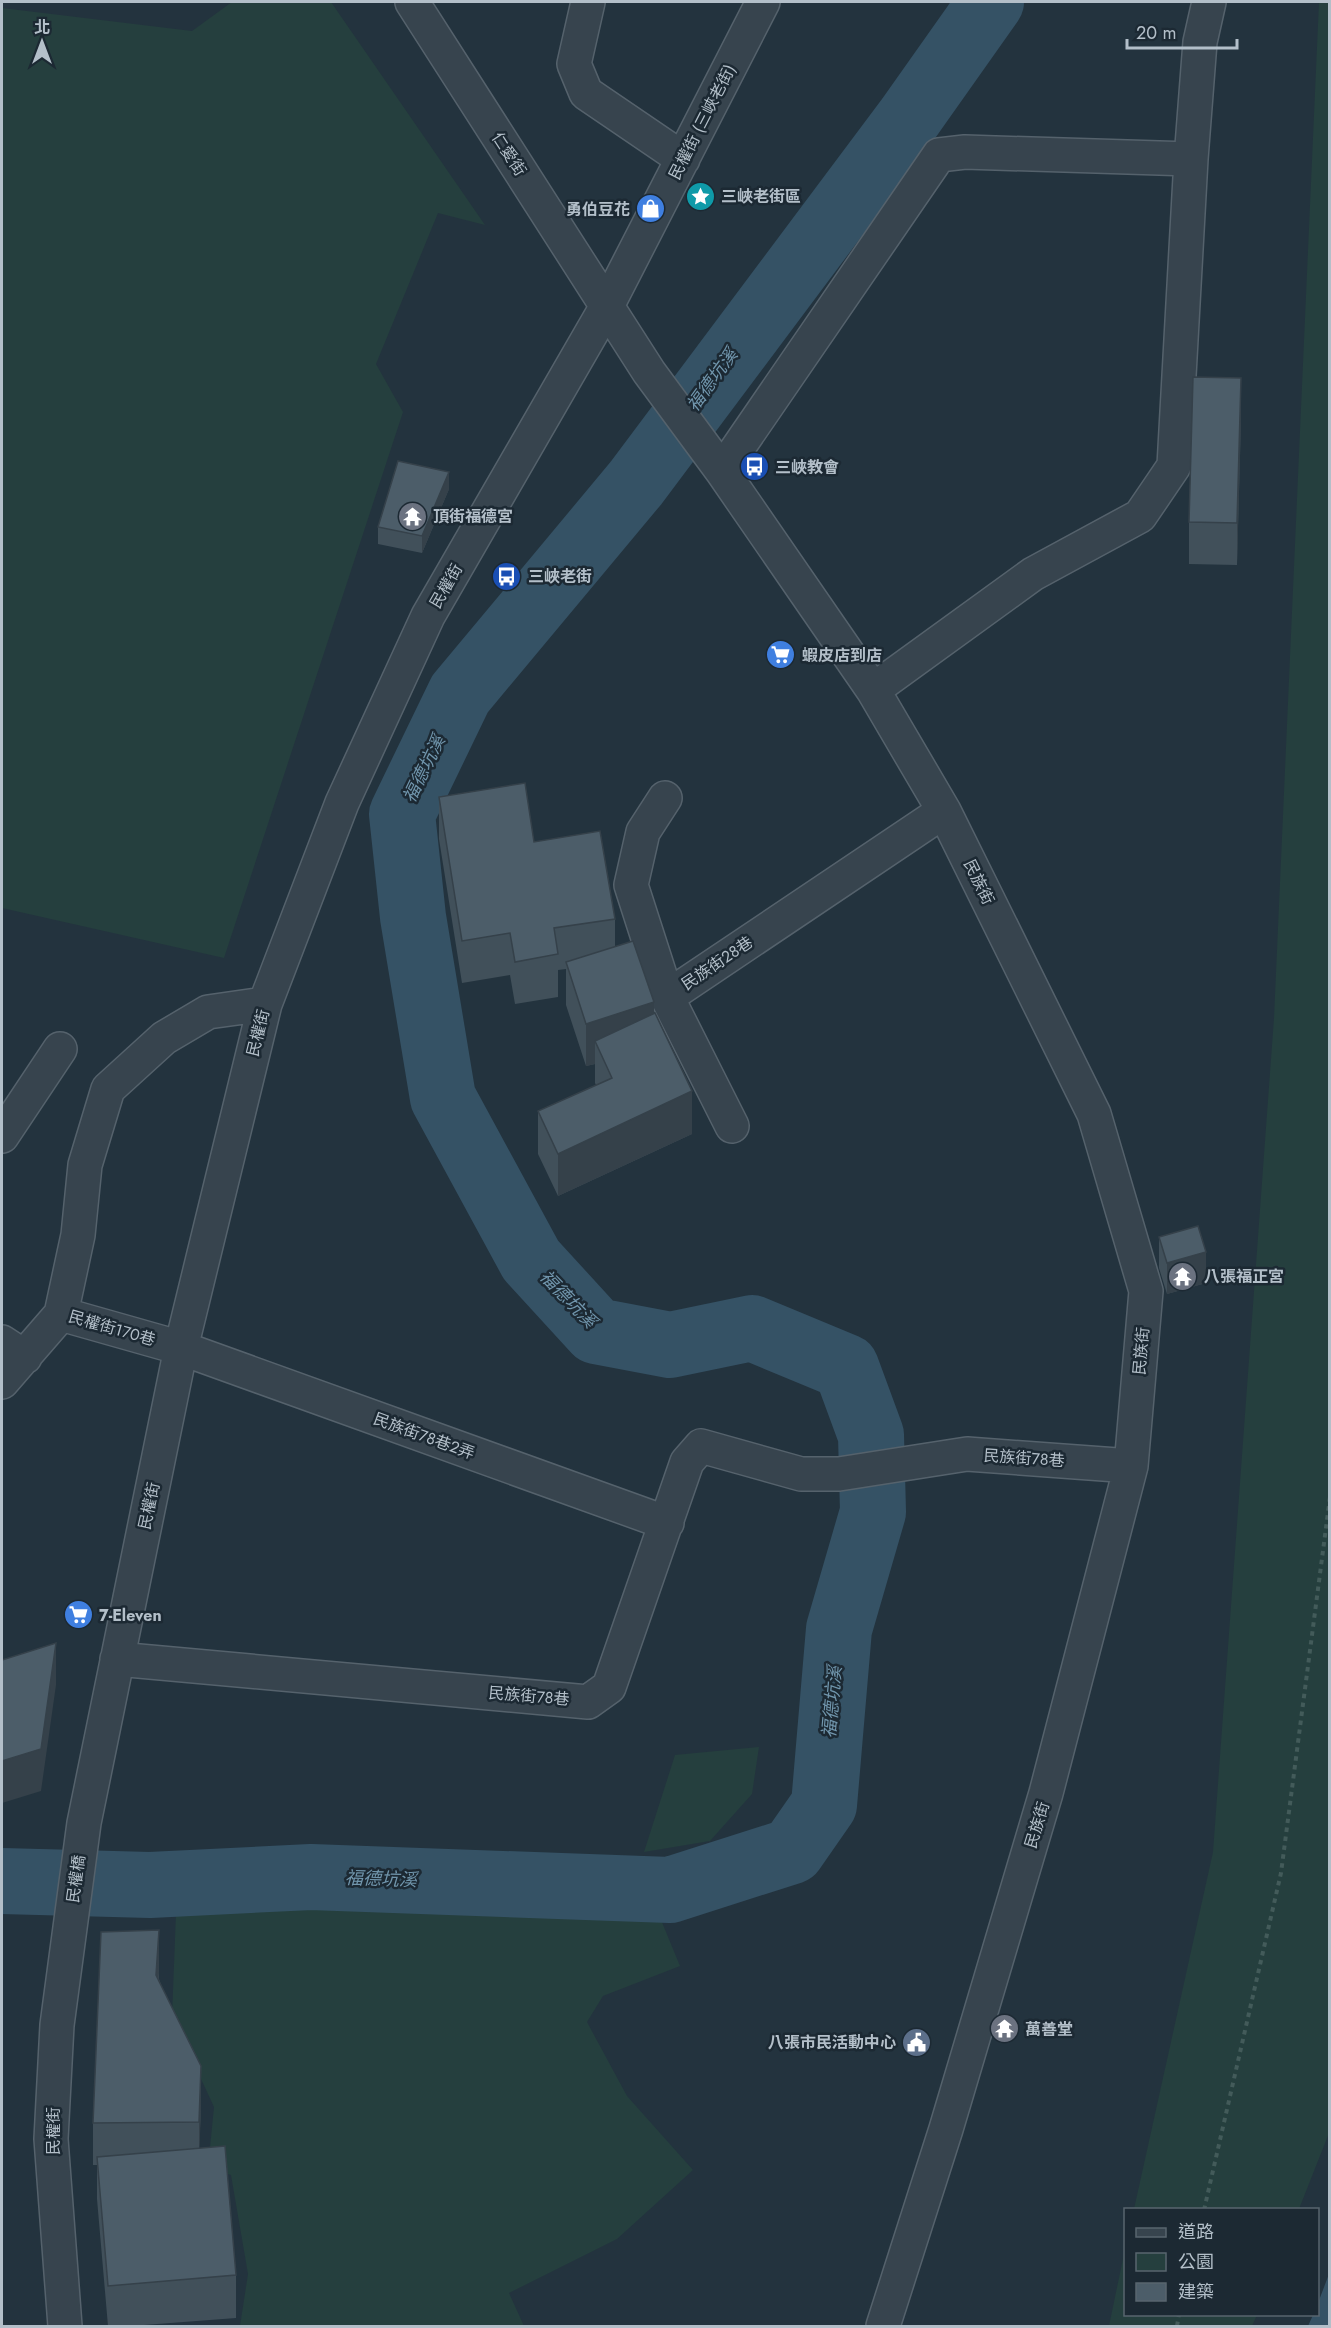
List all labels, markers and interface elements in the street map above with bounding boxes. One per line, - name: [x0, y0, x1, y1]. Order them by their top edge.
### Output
- north arrow: [12, 12, 72, 72]
- scale bar: [1127, 12, 1236, 50]
- text: 北: [34, 16, 50, 39]
- text: 20 m: [1136, 20, 1176, 46]
- street label: 民權街 (三峽老街): [663, 60, 741, 184]
- street label: 仁愛街: [486, 128, 532, 180]
- place icon: 三峽老街區: [684, 180, 716, 212]
- place label: 三峽老街區: [721, 185, 801, 208]
- shop icon: 勇伯豆花: [635, 193, 667, 225]
- place label: 勇伯豆花: [566, 198, 630, 221]
- water label: 福德坑溪: [680, 341, 745, 417]
- bus stop icon: 三峽教會: [738, 451, 770, 483]
- place label: 三峽教會: [775, 456, 839, 479]
- temple icon: 頂街福德宮: [396, 500, 428, 532]
- place label: 頂街福德宮: [433, 505, 513, 528]
- street label: 民權街: [424, 559, 468, 613]
- bus stop icon: 三峽老街: [491, 560, 523, 592]
- place label: 三峽老街: [528, 565, 592, 588]
- supermarket icon: 蝦皮店到店: [765, 639, 797, 671]
- place label: 蝦皮店到店: [802, 644, 882, 667]
- water label: 福德坑溪: [397, 728, 453, 807]
- street label: 民族街: [958, 855, 1000, 909]
- street label: 民族街28巷: [677, 931, 757, 995]
- street label: 民權街: [241, 1007, 275, 1059]
- temple icon: 八張福正宮: [1167, 1260, 1199, 1292]
- water label: 福德坑溪: [534, 1264, 604, 1336]
- place label: 八張福正宮: [1204, 1265, 1284, 1288]
- street label: 民權街170巷: [66, 1305, 158, 1351]
- street label: 民族街: [1127, 1326, 1155, 1376]
- street label: 民族街78巷2弄: [370, 1407, 478, 1465]
- street label: 民族街78巷: [983, 1444, 1065, 1472]
- street label: 民權街: [133, 1480, 165, 1532]
- supermarket icon: 7-Eleven: [62, 1599, 94, 1631]
- place label: 7-Eleven: [99, 1604, 162, 1627]
- water label: 福德坑溪: [816, 1662, 848, 1739]
- street label: 民族街78巷: [488, 1681, 570, 1711]
- street label: 民族街: [1019, 1799, 1055, 1851]
- street label: 民權橋: [61, 1854, 91, 1904]
- water label: 福德坑溪: [345, 1865, 420, 1893]
- temple icon: 萬善堂: [988, 2013, 1020, 2045]
- place label: 萬善堂: [1025, 2018, 1073, 2041]
- public building icon: 八張市民活動中心: [901, 2026, 933, 2058]
- place label: 八張市民活動中心: [768, 2031, 896, 2054]
- street label: 民權街: [42, 2107, 65, 2155]
- legend: [1124, 2208, 1319, 2316]
- text: 道路: [1178, 2219, 1214, 2245]
- text: 公園: [1178, 2249, 1214, 2275]
- text: 建築: [1178, 2279, 1214, 2305]

